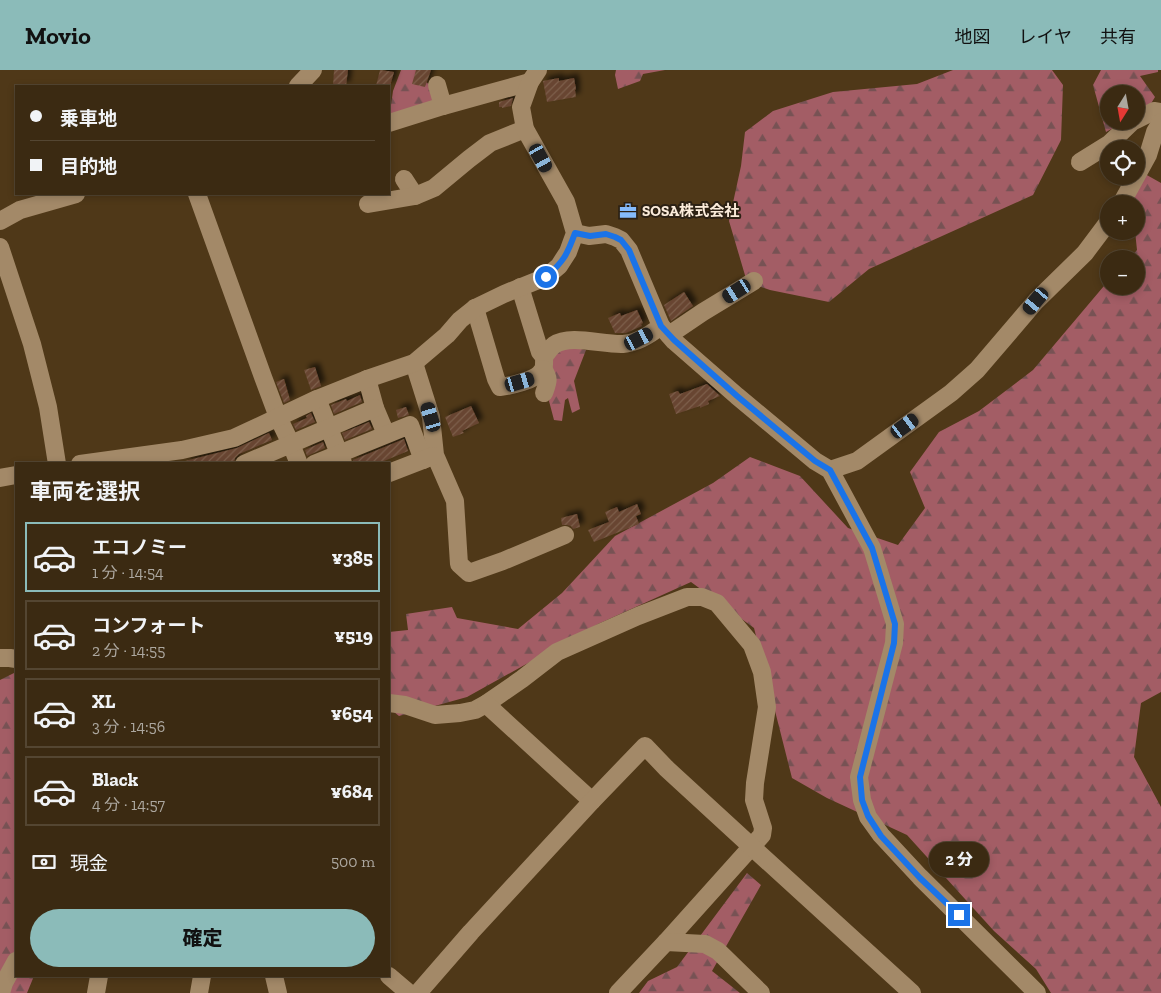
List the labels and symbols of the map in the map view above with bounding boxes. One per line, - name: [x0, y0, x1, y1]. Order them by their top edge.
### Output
- north arrow: [1100, 85, 1145, 130]
- car: [527, 141, 554, 175]
- office icon: SOSA株式会社: [618, 201, 638, 221]
- place label: SOSA株式会社: [642, 202, 739, 220]
- route start: [535, 266, 557, 288]
- car: [720, 277, 753, 305]
- car: [1020, 285, 1051, 317]
- car: [622, 326, 655, 352]
- car: [503, 371, 536, 393]
- car: [419, 400, 442, 434]
- car: [888, 411, 921, 441]
- callout: 2 分: [929, 842, 989, 878]
- route end: [948, 904, 970, 926]

